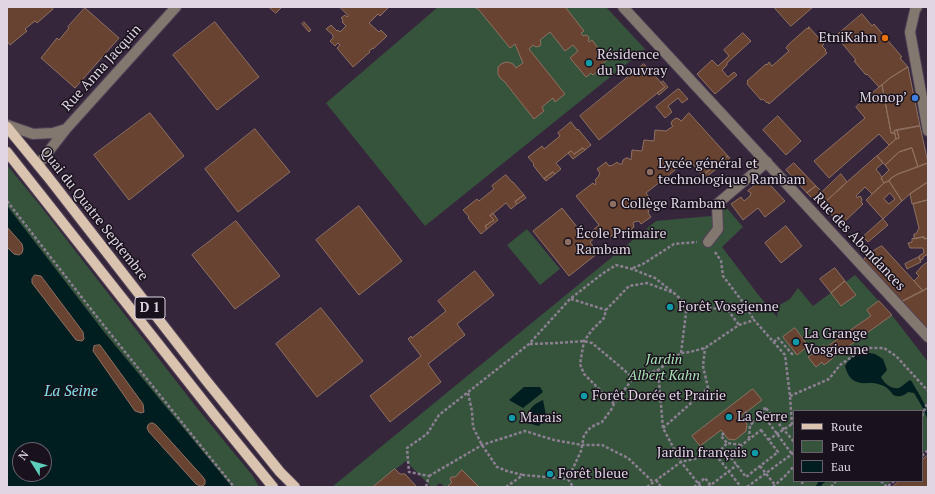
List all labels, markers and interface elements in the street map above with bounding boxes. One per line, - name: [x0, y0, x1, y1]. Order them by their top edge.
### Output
- street label: Rue Anna Jacquin: [59, 21, 145, 115]
- place label: EtniKahn: [818, 30, 877, 46]
- marker: EtniKahn: [880, 33, 890, 43]
- place label: Résidence du Rouvray: [597, 47, 667, 80]
- marker: Résidence du Rouvray: [584, 58, 594, 68]
- place label: Monop’: [860, 90, 907, 106]
- marker: Monop’: [910, 93, 920, 103]
- street label: Quai du Quatre Septembre: [36, 144, 152, 284]
- place label: Lycée général et technologique Rambam: [658, 156, 806, 188]
- marker: Lycée général et technologique Rambam: [645, 167, 655, 177]
- street label: Rue des Abondances: [809, 190, 909, 294]
- place label: Collège Rambam: [621, 196, 726, 212]
- marker: Collège Rambam: [608, 199, 618, 209]
- place label: École Primaire Rambam: [576, 226, 667, 258]
- marker: École Primaire Rambam: [563, 237, 573, 247]
- road number: D 1: [135, 297, 165, 319]
- place label: Forêt Vosgienne: [678, 299, 779, 315]
- marker: Forêt Vosgienne: [665, 302, 675, 312]
- place label: La Grange Vosgienne: [804, 326, 868, 358]
- marker: La Grange Vosgienne: [791, 337, 801, 347]
- park label: Jardin Albert Kahn: [628, 352, 700, 384]
- water label: La Seine: [44, 383, 98, 401]
- place label: Forêt Dorée et Prairie: [592, 388, 726, 404]
- marker: Forêt Dorée et Prairie: [579, 391, 589, 401]
- place label: La Serre: [737, 409, 787, 425]
- place label: Marais: [520, 410, 562, 426]
- legend: [793, 410, 923, 482]
- marker: La Serre: [724, 412, 734, 422]
- marker: Marais: [507, 413, 517, 423]
- text: Route: [831, 419, 862, 434]
- text: Parc: [831, 439, 854, 454]
- north arrow: [12, 442, 52, 482]
- place label: Jardin français: [657, 445, 747, 461]
- text: N: [15, 448, 31, 463]
- marker: Jardin français: [750, 448, 760, 458]
- text: Eau: [831, 459, 851, 474]
- place label: Forêt bleue: [558, 466, 628, 482]
- marker: Forêt bleue: [545, 469, 555, 479]

